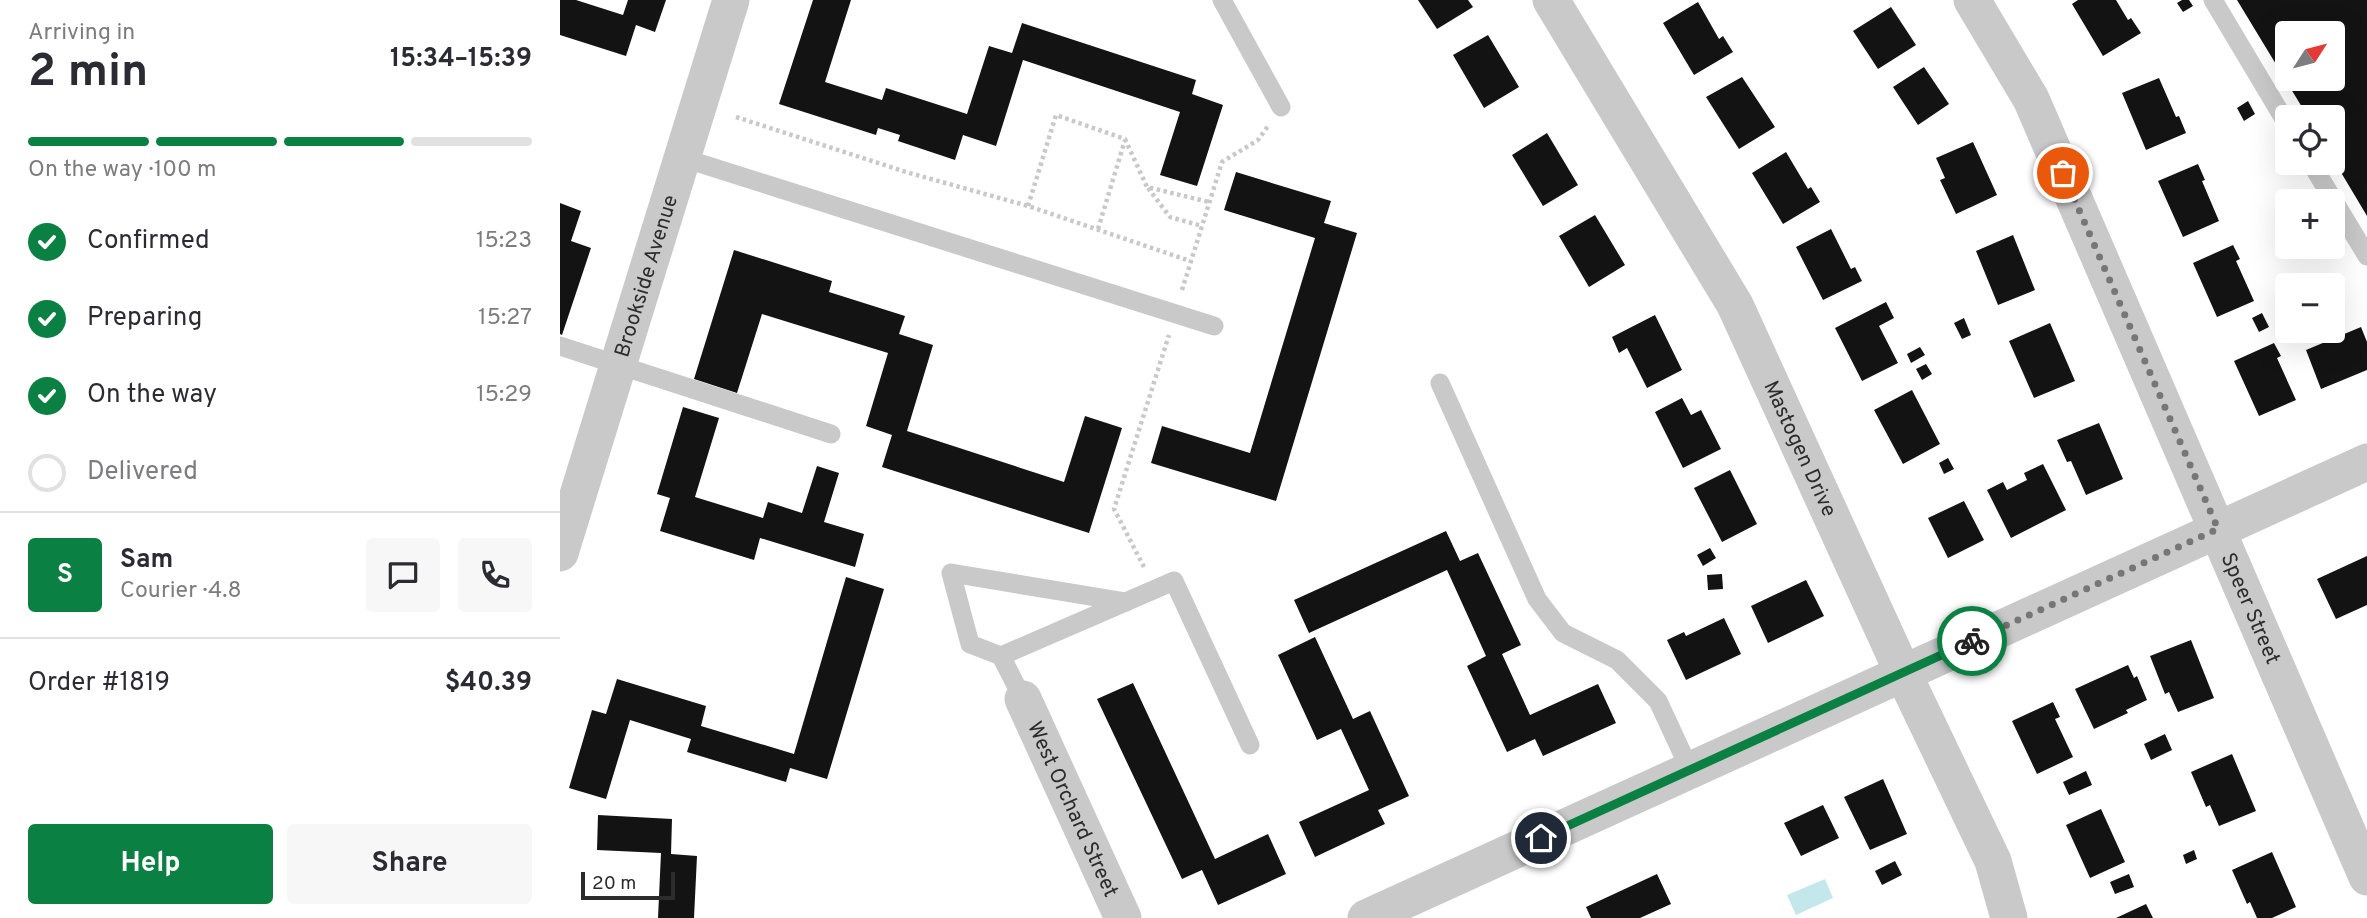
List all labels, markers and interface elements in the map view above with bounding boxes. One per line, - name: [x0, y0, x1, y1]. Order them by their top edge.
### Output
- text: Arriving in: [28, 19, 135, 48]
- north arrow: [2275, 21, 2345, 91]
- map controls: [2275, 21, 2345, 343]
- text: 15:34–15:39: [390, 43, 532, 76]
- text: 2 min: [28, 44, 148, 103]
- button: locate: [2275, 105, 2345, 175]
- pin: [2033, 143, 2093, 203]
- icon: bag: [2044, 154, 2082, 192]
- text: On the way · 100 m: [28, 156, 217, 185]
- button: +: [2275, 189, 2345, 259]
- street label: Brookside Avenue: [609, 192, 685, 361]
- icon: check: [28, 223, 66, 261]
- text: Confirmed: [87, 225, 210, 258]
- text: 15:23: [476, 227, 532, 256]
- button: −: [2275, 273, 2345, 343]
- icon: check: [28, 300, 66, 338]
- text: Preparing: [87, 302, 202, 335]
- text: 15:27: [478, 304, 532, 333]
- icon: check: [28, 377, 66, 415]
- street label: Mastogen Drive: [1756, 377, 1842, 521]
- text: On the way: [87, 379, 217, 412]
- text: 15:29: [476, 381, 532, 410]
- text: Delivered: [87, 456, 198, 489]
- button: chat: [366, 538, 440, 612]
- button: phone: [458, 538, 532, 612]
- text: Sam: [120, 544, 173, 577]
- street label: Speer Street: [2214, 549, 2286, 669]
- text: S: [57, 559, 73, 592]
- text: Courier · 4.8: [120, 577, 241, 606]
- courier: [1937, 606, 2007, 676]
- icon: bike: [1953, 622, 1991, 660]
- text: Order #1819: [28, 667, 170, 700]
- text: $40.39: [445, 667, 532, 700]
- street label: West Orchard Street: [1020, 718, 1124, 902]
- pin: [1511, 808, 1571, 868]
- icon: home: [1522, 819, 1560, 857]
- button: Help: [28, 824, 273, 904]
- button: Share: [287, 824, 532, 904]
- scale bar: [581, 869, 676, 901]
- text: 20 m: [592, 872, 636, 896]

